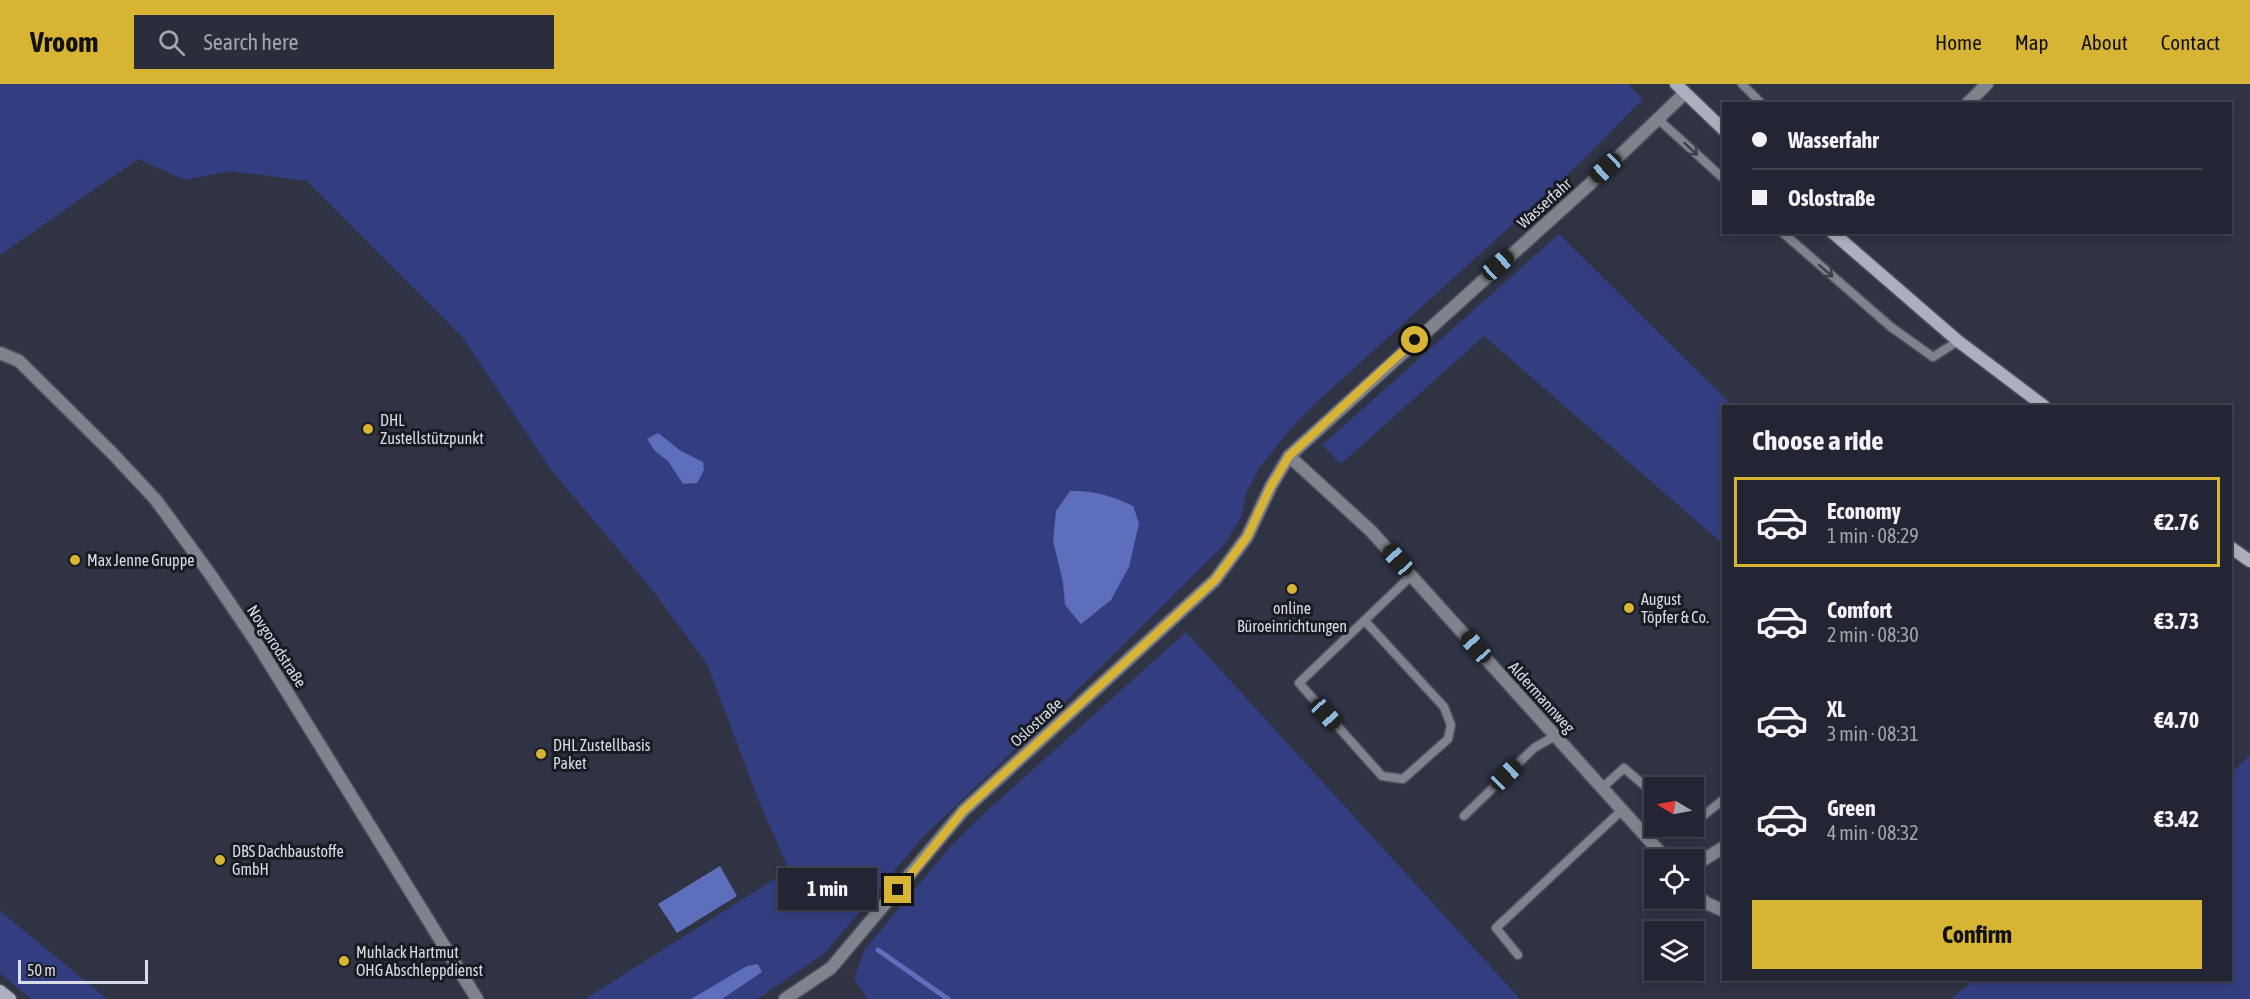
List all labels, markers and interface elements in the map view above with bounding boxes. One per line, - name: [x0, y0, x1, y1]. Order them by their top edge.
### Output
- search box: [134, 15, 554, 69]
- text: Vroom: [30, 26, 98, 58]
- icon: search: [155, 26, 188, 59]
- text: Search here: [203, 29, 298, 55]
- text: Home: [1935, 30, 1982, 54]
- text: Map: [2015, 30, 2049, 54]
- text: About: [2082, 30, 2128, 54]
- text: Contact: [2161, 30, 2220, 54]
- text: Wasserfahr: [1788, 127, 1879, 153]
- one-way arrow: [1683, 141, 1698, 155]
- car: [1587, 149, 1625, 187]
- street label: Wasserfahr: [1513, 174, 1575, 232]
- text: Oslostraße: [1788, 185, 1875, 211]
- car: [1479, 246, 1517, 284]
- one-way arrow: [1818, 264, 1833, 278]
- route start: [1401, 326, 1428, 353]
- place label: DHL Zustellstützpunkt: [380, 411, 484, 448]
- marker: DHL Zustellstützpunkt: [361, 422, 375, 436]
- text: Choose a ride: [1752, 425, 1884, 456]
- icon: car: [1755, 495, 1809, 549]
- text: Economy: [1827, 498, 1901, 524]
- text: €2.76: [2154, 509, 2199, 535]
- text: 1 min · 08:29: [1827, 524, 1919, 547]
- car: [1379, 541, 1417, 579]
- place label: Max Jenne Gruppe: [87, 551, 195, 570]
- marker: Max Jenne Gruppe: [68, 553, 82, 567]
- marker: online Büroeinrichtungen: [1285, 582, 1299, 596]
- place label: August Töpfer & Co.: [1641, 590, 1709, 627]
- icon: car: [1755, 594, 1809, 648]
- text: Comfort: [1827, 597, 1892, 623]
- place label: online Büroeinrichtungen: [1237, 599, 1347, 636]
- marker: August Töpfer & Co.: [1622, 601, 1636, 615]
- street label: Novgorodstraße: [243, 602, 310, 691]
- text: €3.73: [2154, 608, 2199, 634]
- text: 2 min · 08:30: [1827, 623, 1919, 646]
- car: [1457, 628, 1495, 666]
- street label: Aldermannweg: [1505, 658, 1579, 737]
- icon: car: [1755, 693, 1809, 747]
- street label: Oslostraße: [1006, 694, 1066, 750]
- car: [1307, 695, 1345, 733]
- text: XL: [1827, 696, 1845, 722]
- text: €4.70: [2154, 707, 2199, 733]
- text: 3 min · 08:31: [1827, 722, 1919, 745]
- place label: DHL Zustellbasis Paket: [553, 736, 651, 772]
- marker: DHL Zustellbasis Paket: [534, 747, 548, 761]
- car: [1487, 756, 1525, 794]
- north arrow: [1644, 777, 1704, 837]
- map controls: [1644, 777, 1704, 981]
- icon: car: [1755, 792, 1809, 846]
- text: Green: [1827, 795, 1876, 821]
- text: €3.42: [2154, 806, 2199, 832]
- text: 4 min · 08:32: [1827, 821, 1919, 844]
- place label: DBS Dachbaustoffe GmbH: [232, 842, 344, 878]
- button: locate: [1644, 849, 1704, 909]
- marker: DBS Dachbaustoffe GmbH: [213, 853, 227, 867]
- callout: 1 min: [778, 869, 877, 911]
- route end: [884, 876, 911, 903]
- text: 1 min: [807, 877, 848, 900]
- button: Confirm: [1752, 900, 2202, 969]
- button: layers: [1644, 921, 1704, 981]
- place label: Muhlack Hartmut OHG Abschleppdienst: [356, 943, 484, 980]
- marker: Muhlack Hartmut OHG Abschleppdienst: [337, 954, 351, 968]
- scale bar: [18, 957, 148, 984]
- text: 50 m: [27, 961, 56, 979]

